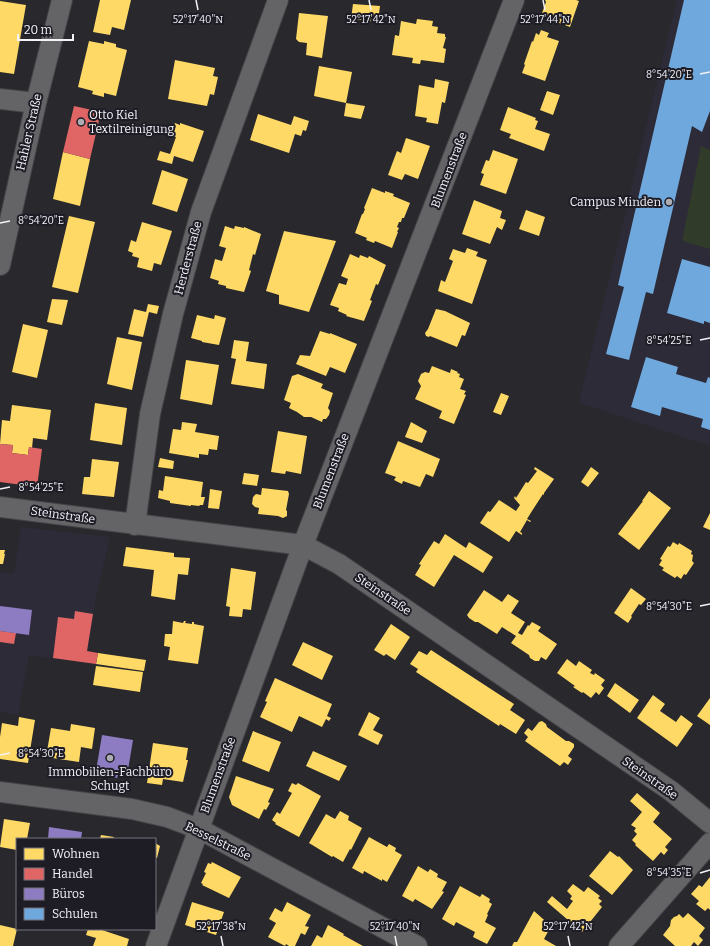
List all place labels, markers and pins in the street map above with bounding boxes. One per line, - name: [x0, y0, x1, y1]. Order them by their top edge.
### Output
- place label: Otto Kiel Textilreinigung: [89, 108, 174, 136]
- marker: Otto Kiel Textilreinigung: [76, 117, 86, 127]
- place label: Campus Minden: [570, 195, 661, 209]
- marker: Campus Minden: [664, 197, 674, 207]
- marker: Immobilien-Fachbüro Schugt: [105, 753, 115, 763]
- place label: Immobilien-Fachbüro Schugt: [48, 765, 172, 793]

